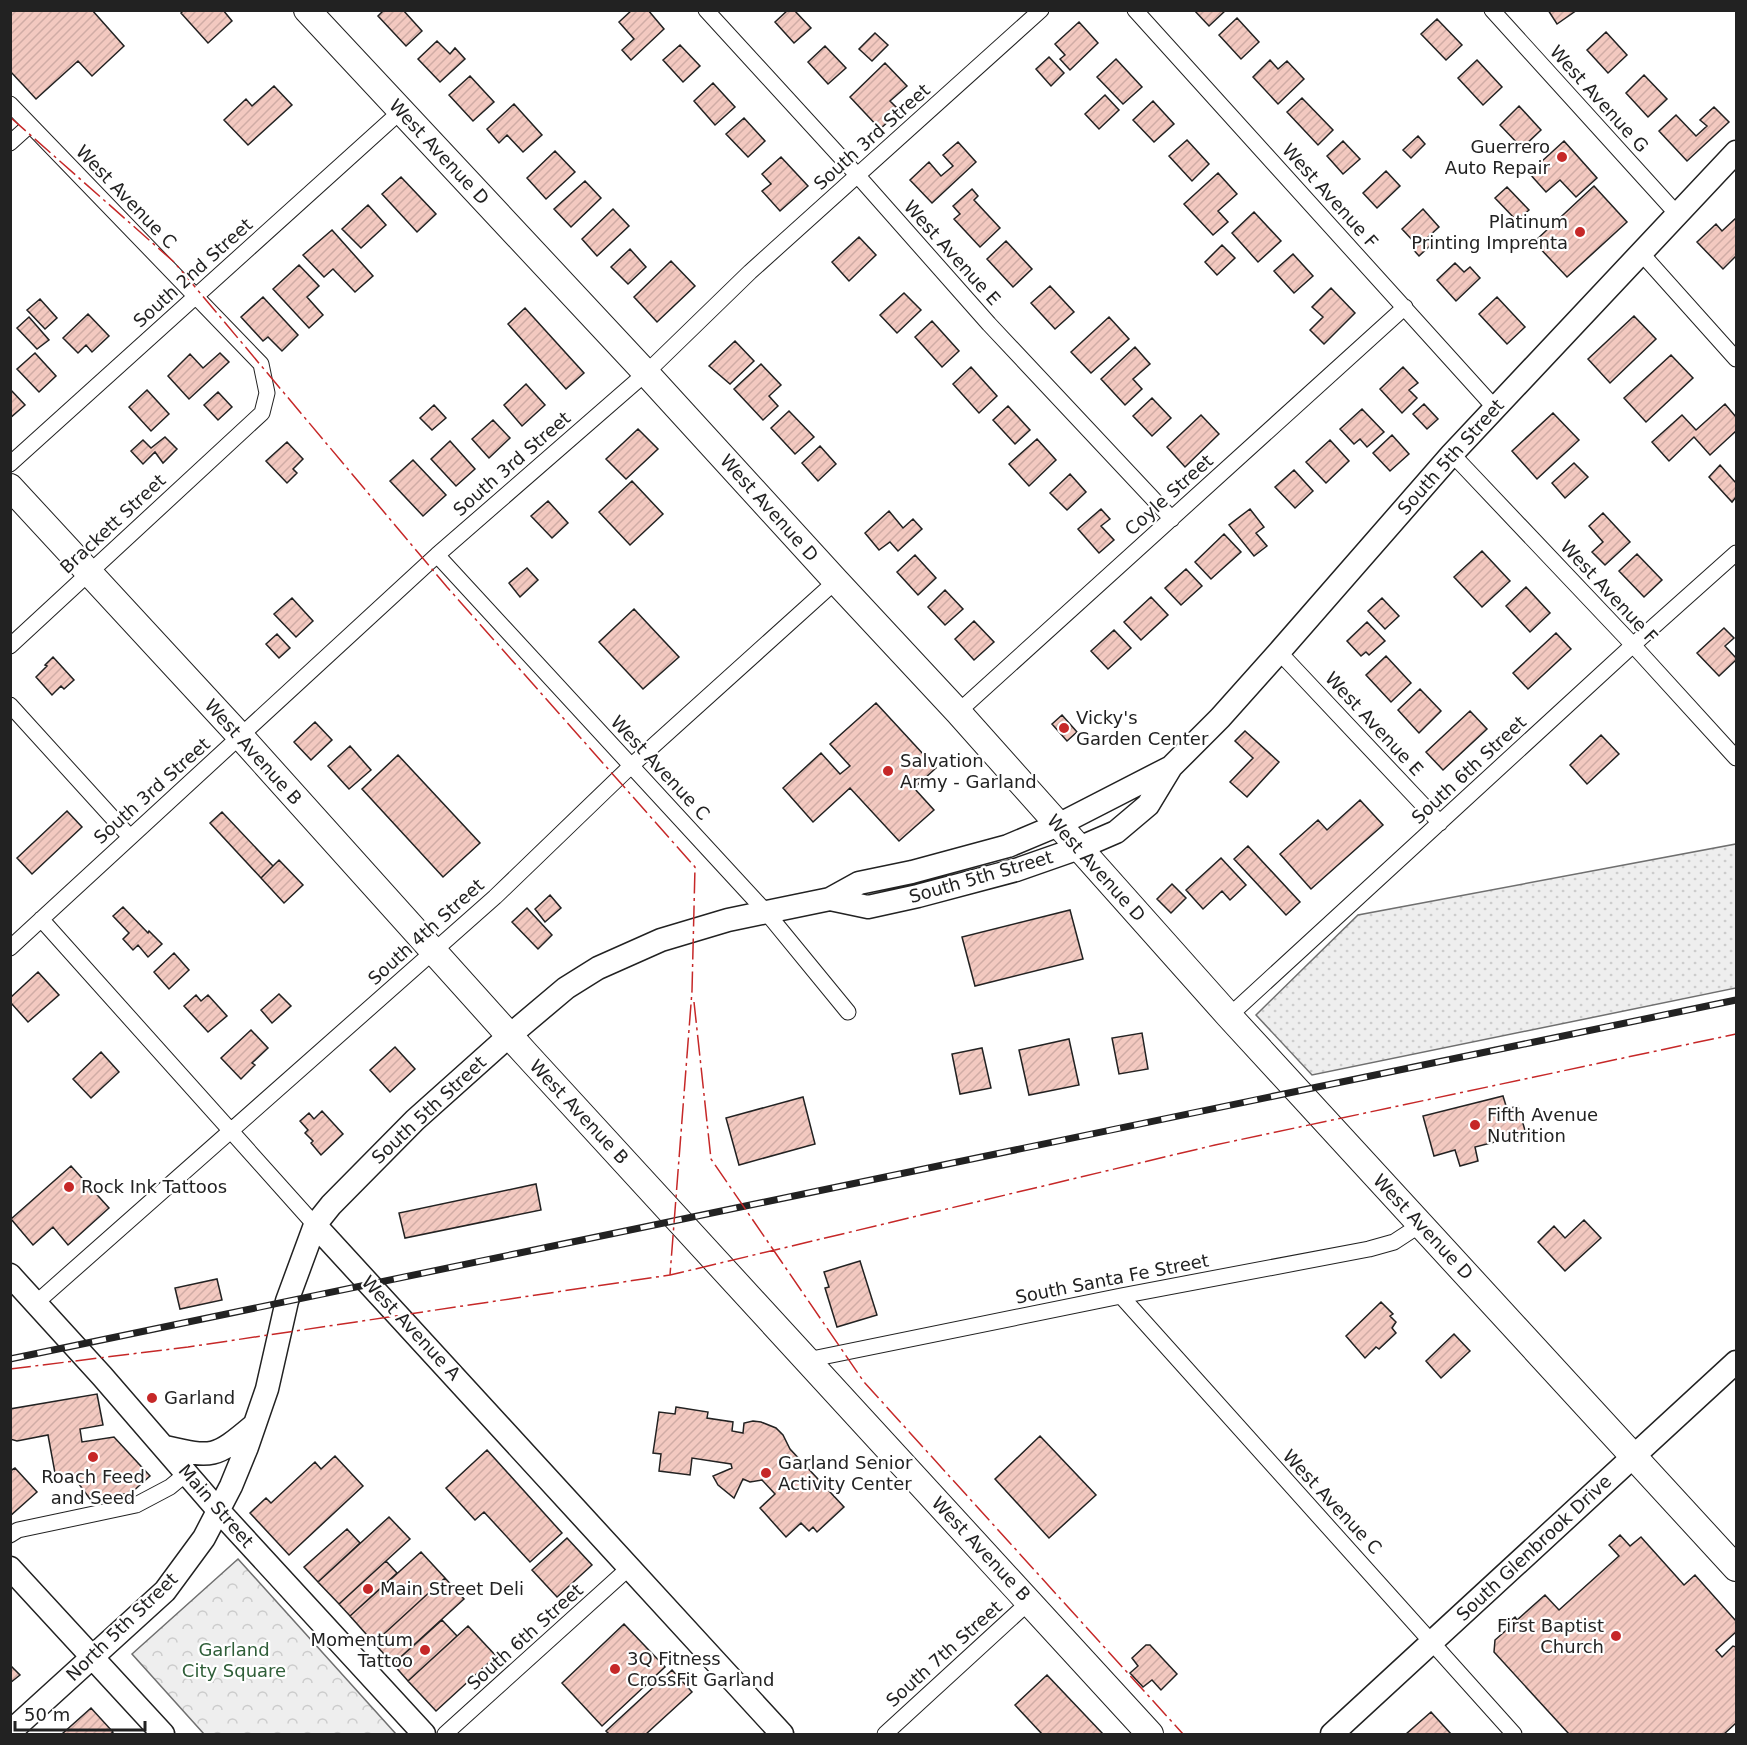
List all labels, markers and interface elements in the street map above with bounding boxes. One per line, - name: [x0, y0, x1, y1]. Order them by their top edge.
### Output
- street label: West Avenue G: [1546, 41, 1653, 156]
- street label: South 3rd Street: [809, 79, 934, 194]
- street label: West Avenue D: [385, 95, 494, 209]
- place label: Guerrero Auto Repair: [1445, 136, 1551, 178]
- street label: West Avenue F: [1278, 139, 1383, 252]
- street label: West Avenue C: [72, 141, 181, 253]
- marker: Guerrero Auto Repair: [1555, 150, 1569, 164]
- street label: West Avenue E: [900, 196, 1005, 309]
- place label: Platinum Printing Imprenta: [1411, 211, 1568, 253]
- street label: South 2nd Street: [129, 214, 256, 332]
- marker: Platinum Printing Imprenta: [1573, 225, 1587, 239]
- street label: South 5th Street: [1393, 395, 1508, 519]
- street label: South 3rd Street: [449, 407, 575, 520]
- street label: West Avenue D: [716, 450, 823, 565]
- street label: Coyle Street: [1120, 450, 1217, 539]
- street label: Brackett Street: [56, 470, 170, 578]
- street label: West Avenue F: [1556, 536, 1662, 647]
- street label: West Avenue E: [1321, 668, 1428, 780]
- street label: West Avenue B: [200, 695, 306, 809]
- place label: Vicky's Garden Center: [1076, 707, 1209, 749]
- street label: West Avenue C: [607, 711, 714, 824]
- street label: South 6th Street: [1407, 711, 1530, 828]
- marker: Vicky's Garden Center: [1057, 721, 1071, 735]
- street label: South 3rd Street: [89, 733, 214, 848]
- place label: Salvation Army - Garland: [900, 750, 1037, 792]
- marker: Salvation Army - Garland: [881, 764, 895, 778]
- street label: West Avenue D: [1043, 810, 1150, 925]
- street label: South 5th Street: [907, 846, 1055, 907]
- street label: South 4th Street: [364, 874, 488, 989]
- street label: South 5th Street: [367, 1051, 490, 1168]
- street label: West Avenue B: [526, 1055, 633, 1168]
- place label: Fifth Avenue Nutrition: [1487, 1104, 1598, 1146]
- marker: Fifth Avenue Nutrition: [1468, 1118, 1482, 1132]
- street label: West Avenue D: [1369, 1170, 1478, 1284]
- place label: Rock Ink Tattoos: [81, 1176, 227, 1197]
- marker: Rock Ink Tattoos: [62, 1180, 76, 1194]
- street label: South Santa Fe Street: [1013, 1249, 1210, 1308]
- street label: West Avenue A: [358, 1271, 466, 1385]
- place label: Garland: [164, 1387, 235, 1408]
- marker: Garland: [145, 1391, 159, 1405]
- street label: West Avenue C: [1279, 1445, 1386, 1558]
- marker: Roach Feed and Seed: [86, 1450, 100, 1464]
- place label: Garland Senior Activity Center: [778, 1452, 913, 1494]
- street label: Main Street: [175, 1460, 258, 1552]
- place label: Roach Feed and Seed: [41, 1466, 145, 1508]
- marker: Garland Senior Activity Center: [759, 1466, 773, 1480]
- street label: South Glenbrook Drive: [1452, 1470, 1615, 1625]
- street label: West Avenue B: [928, 1492, 1035, 1605]
- street label: North 5th Street: [62, 1568, 182, 1685]
- place label: Main Street Deli: [380, 1578, 524, 1599]
- street label: South 6th Street: [463, 1579, 587, 1694]
- marker: Main Street Deli: [361, 1582, 375, 1596]
- street label: South 7th Street: [882, 1596, 1006, 1711]
- place label: First Baptist Church: [1497, 1615, 1604, 1657]
- place label: Momentum Tattoo: [310, 1629, 413, 1671]
- marker: First Baptist Church: [1609, 1629, 1623, 1643]
- park label: Garland City Square: [182, 1639, 286, 1681]
- marker: Momentum Tattoo: [418, 1643, 432, 1657]
- place label: 3Q Fitness CrossFit Garland: [627, 1648, 774, 1690]
- marker: 3Q Fitness CrossFit Garland: [608, 1662, 622, 1676]
- scale bar: [15, 1694, 146, 1732]
- text: 50 m: [24, 1704, 70, 1725]

